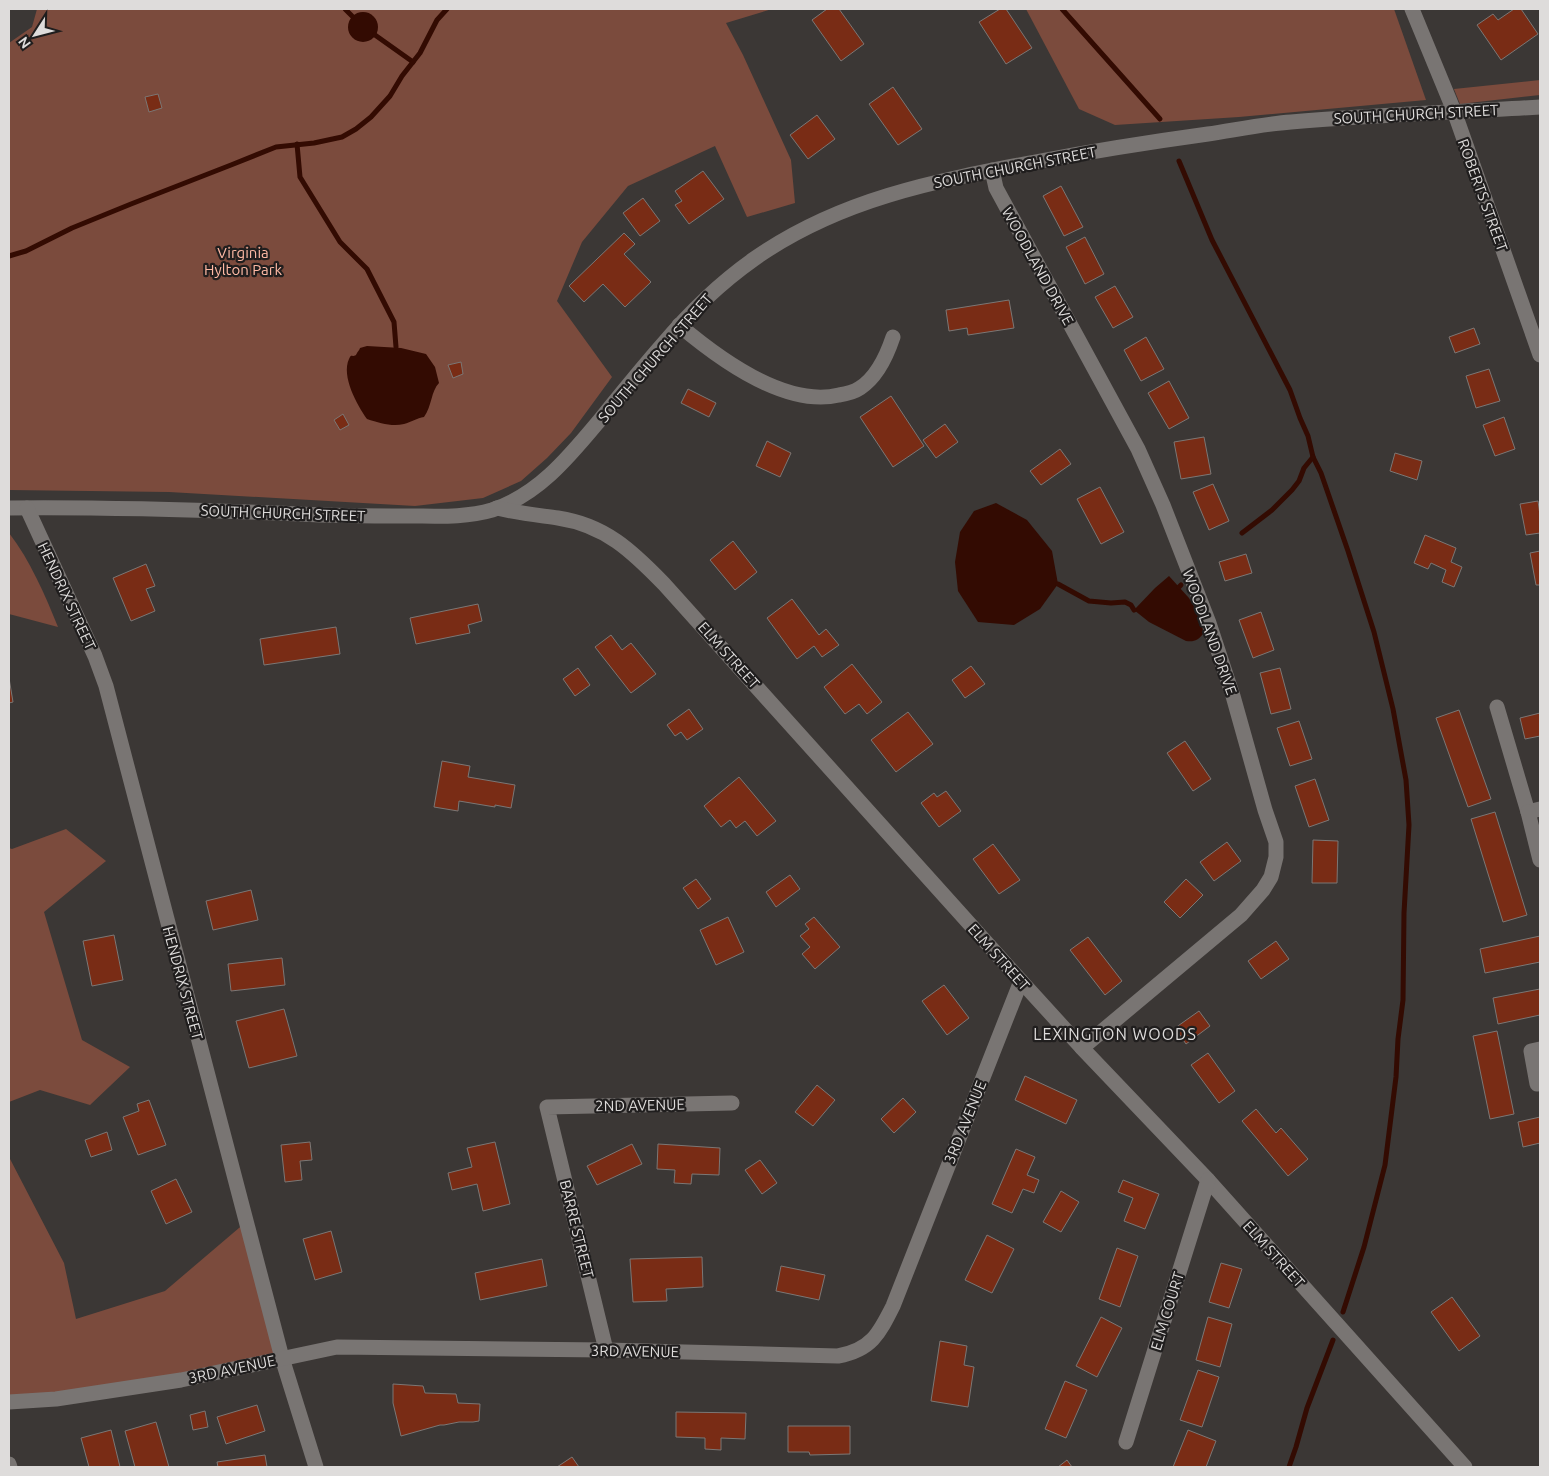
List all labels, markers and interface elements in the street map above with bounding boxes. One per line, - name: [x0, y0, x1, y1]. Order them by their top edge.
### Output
- north arrow: [10, 10, 60, 60]
- text: N: [15, 34, 34, 52]
- street label: SOUTH CHURCH STREET: [1333, 101, 1499, 127]
- street label: ROBERTS STREET: [1455, 136, 1511, 254]
- street label: SOUTH CHURCH STREET: [932, 143, 1098, 191]
- street label: WOODLAND DRIVE: [999, 204, 1077, 328]
- park label: Virginia Hylton Park: [204, 244, 282, 278]
- street label: SOUTH CHURCH STREET: [594, 290, 716, 426]
- street label: SOUTH CHURCH STREET: [200, 502, 366, 524]
- street label: HENDRIX STREET: [35, 540, 100, 653]
- street label: WOODLAND DRIVE: [1179, 567, 1241, 697]
- street label: ELM STREET: [695, 618, 764, 692]
- street label: ELM STREET: [965, 920, 1034, 994]
- street label: HENDRIX STREET: [160, 924, 206, 1042]
- district label: LEXINGTON WOODS: [1033, 1025, 1197, 1043]
- street label: 3RD AVENUE: [941, 1078, 989, 1166]
- street label: 2ND AVENUE: [595, 1096, 685, 1114]
- street label: BARRE STREET: [557, 1178, 598, 1280]
- street label: ELM STREET: [1240, 1217, 1309, 1291]
- street label: ELM COURT: [1147, 1269, 1187, 1352]
- street label: 3RD AVENUE: [591, 1342, 679, 1360]
- street label: 3RD AVENUE: [187, 1352, 277, 1386]

